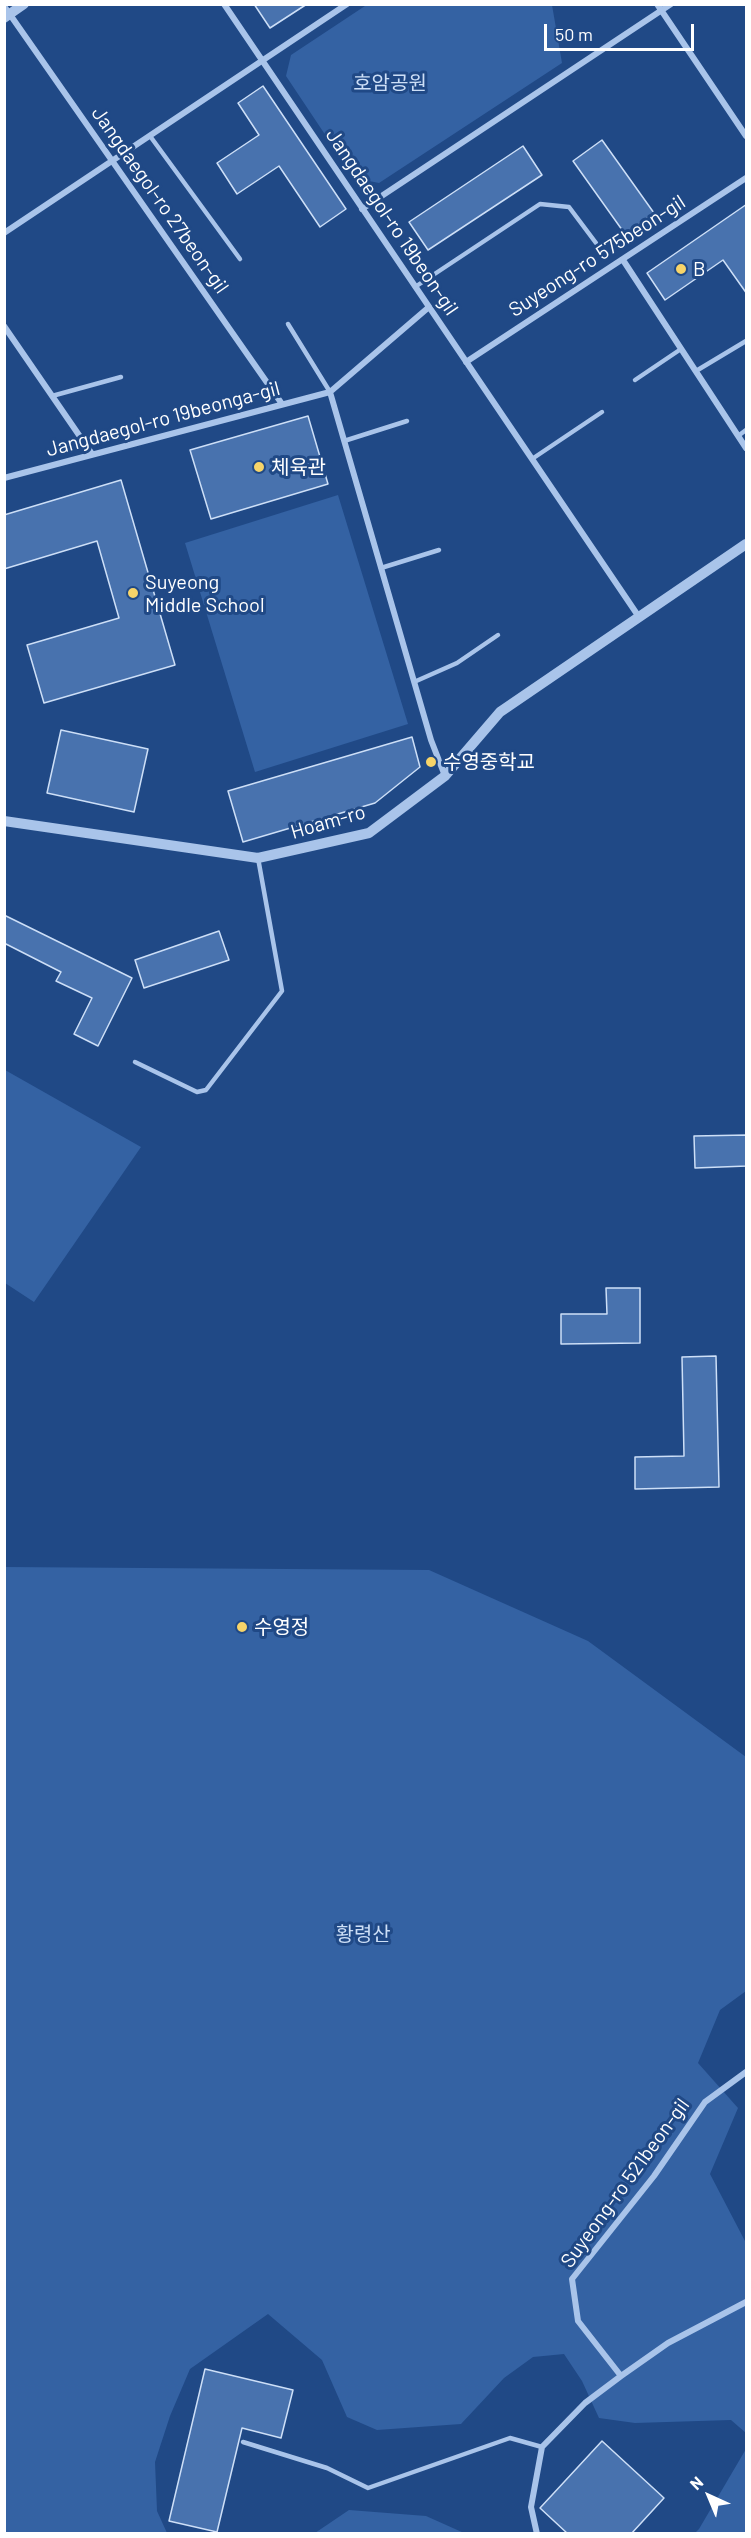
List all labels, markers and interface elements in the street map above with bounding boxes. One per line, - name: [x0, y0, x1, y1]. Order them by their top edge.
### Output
- scale bar: [547, 12, 697, 50]
- text: 50 m: [555, 23, 593, 45]
- park label: 호암공원: [353, 71, 427, 95]
- street label: Jangdaegol-ro 27beon-gil: [86, 102, 234, 298]
- street label: Jangdaegol-ro 19beon-gil: [321, 124, 463, 320]
- street label: Suyeong-ro 575beon-gil: [504, 190, 690, 322]
- place label: B: [693, 257, 706, 281]
- marker: B: [674, 262, 688, 276]
- street label: Jangdaegol-ro 19beonga-gil: [44, 376, 282, 462]
- place label: 체육관: [271, 455, 326, 479]
- marker: 체육관: [252, 460, 266, 474]
- place label: Suyeong Middle School: [145, 570, 265, 617]
- marker: Suyeong Middle School: [126, 586, 140, 600]
- place label: 수영중학교: [443, 750, 535, 774]
- marker: 수영중학교: [424, 755, 438, 769]
- street label: Hoam-ro: [288, 800, 368, 844]
- place label: 수영정: [254, 1615, 309, 1639]
- marker: 수영정: [235, 1620, 249, 1634]
- park label: 황령산: [335, 1922, 391, 1946]
- street label: Suyeong-ro 521beon-gil: [556, 2094, 694, 2272]
- north arrow: [679, 2466, 739, 2526]
- text: N: [686, 2472, 707, 2493]

